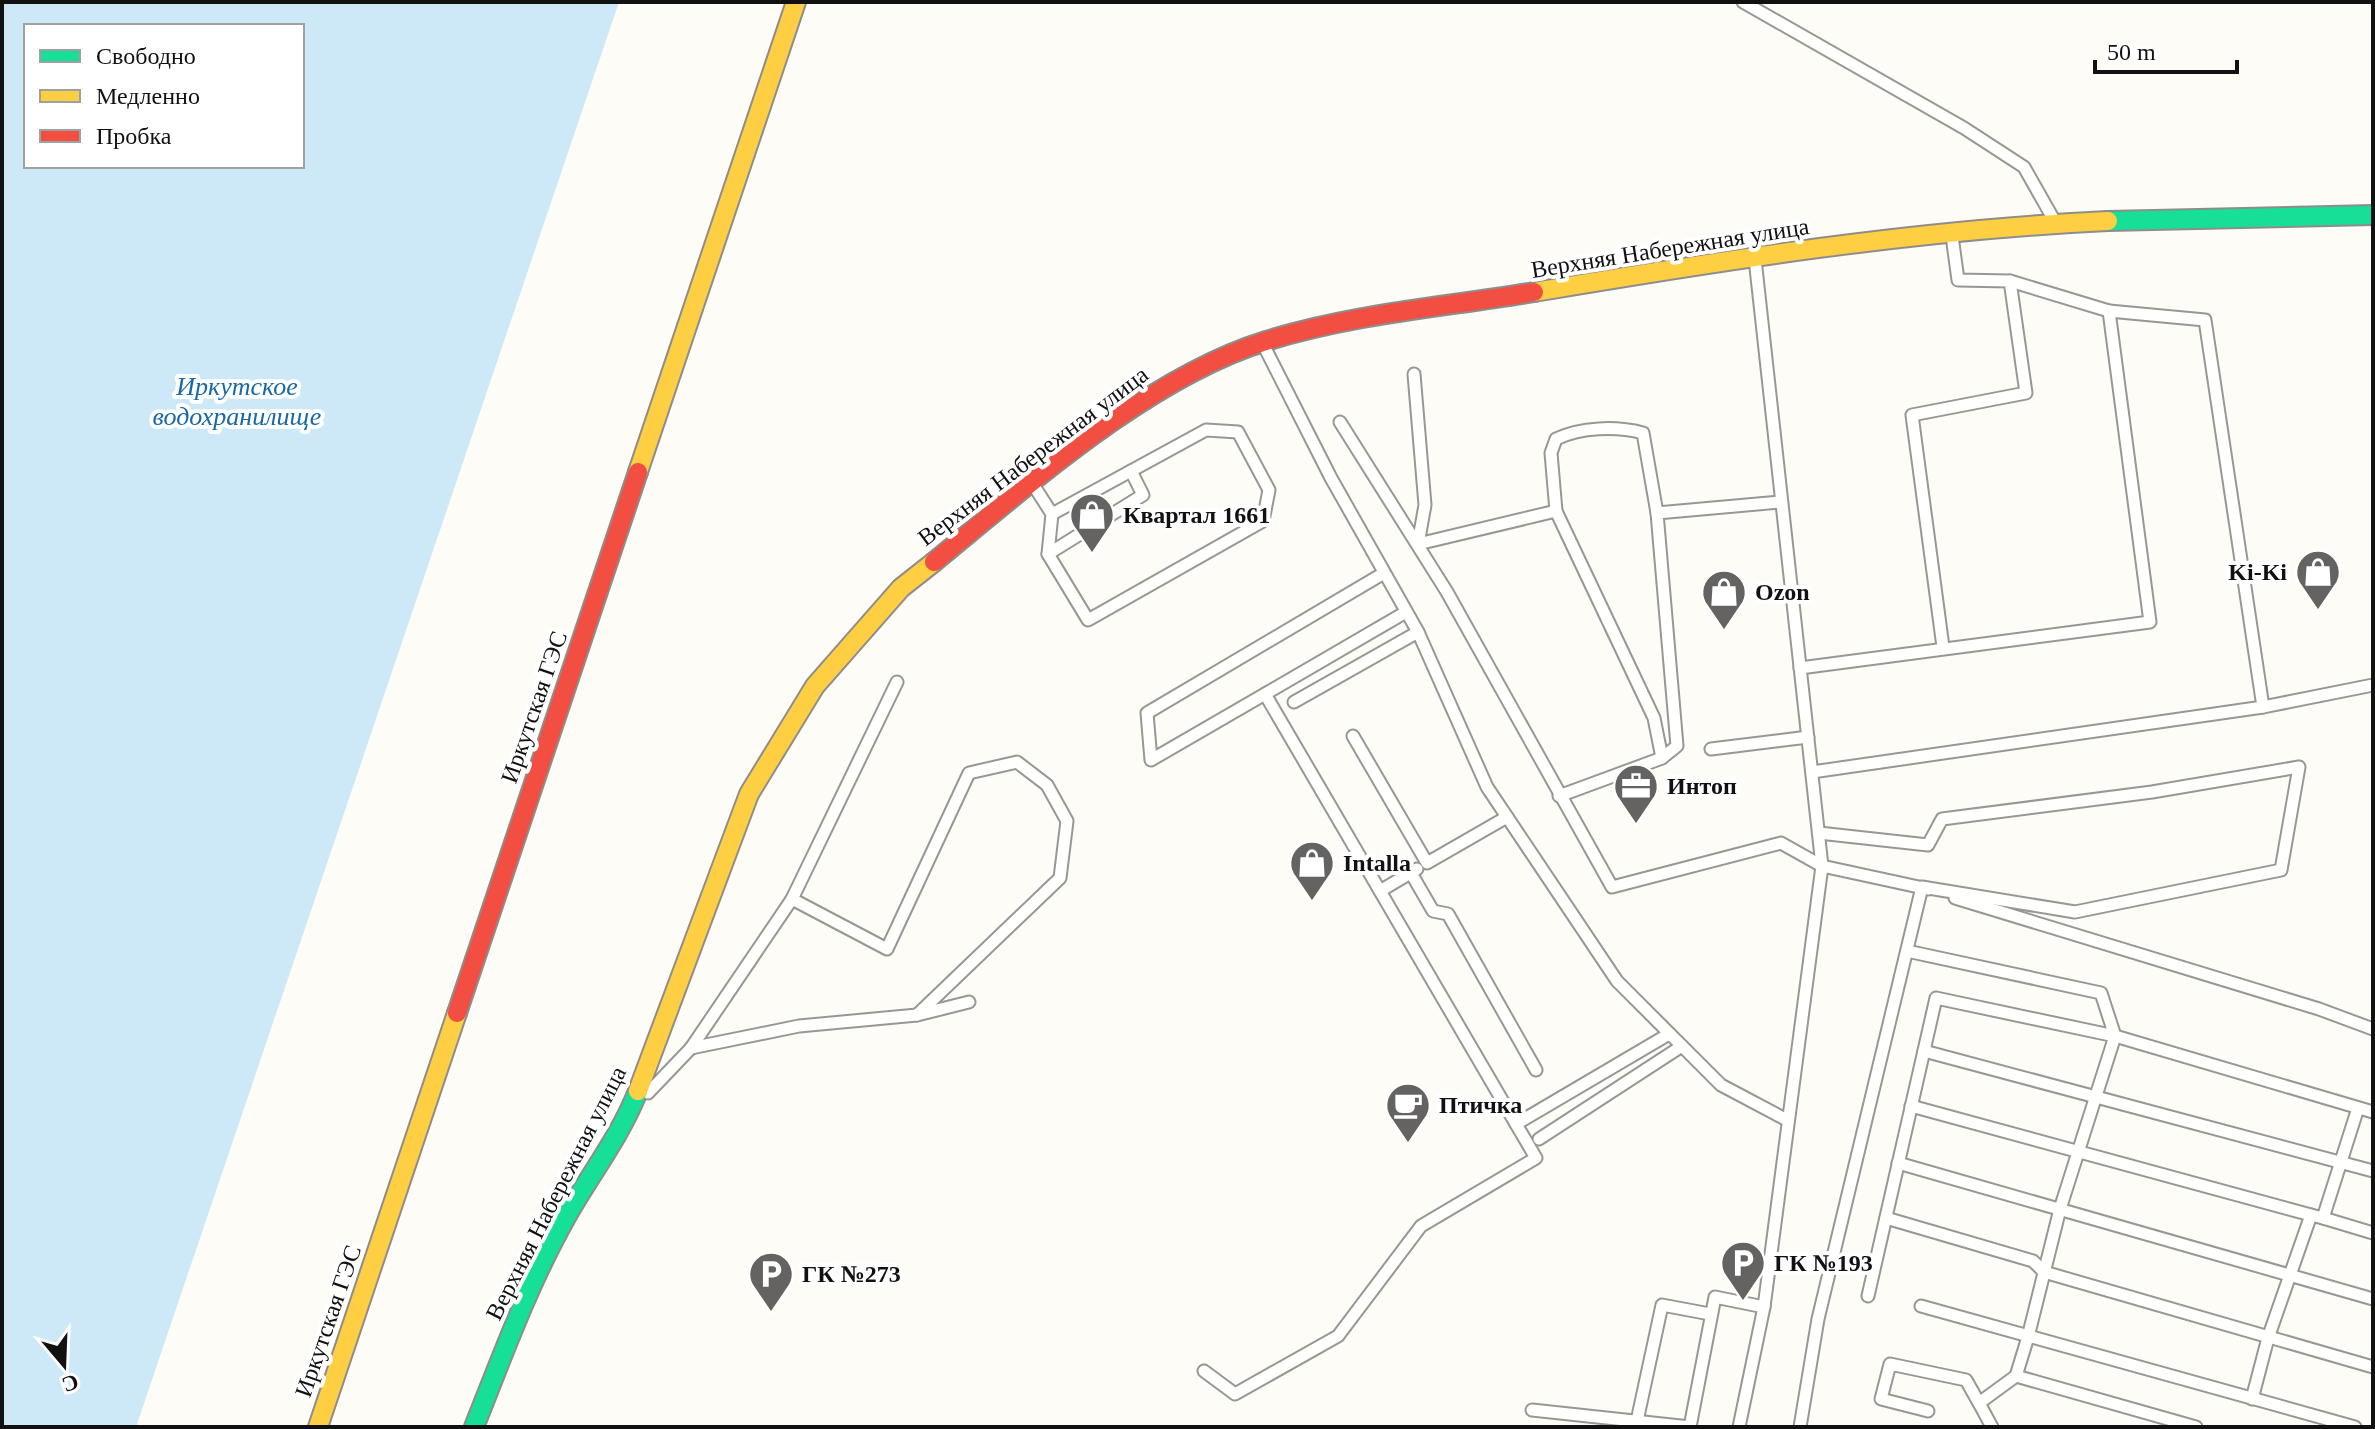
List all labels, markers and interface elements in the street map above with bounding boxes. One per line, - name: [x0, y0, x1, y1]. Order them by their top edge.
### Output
- legend: [24, 24, 304, 168]
- scale bar: [2095, 24, 2237, 74]
- text: 50 m: [2107, 39, 2156, 65]
- text: Свободно: [96, 43, 196, 69]
- text: Медленно: [96, 83, 200, 109]
- text: Пробка: [96, 123, 172, 149]
- street label: Верхняя Набережная улица: [1529, 213, 1811, 283]
- street label: Верхняя Набережная улица: [913, 361, 1153, 551]
- water label: Иркутское водохранилище: [153, 372, 321, 431]
- shop icon: Квартал 1661: [1068, 491, 1116, 554]
- place label: Квартал 1661: [1123, 502, 1270, 528]
- shop icon: Ki-Ki: [2294, 548, 2342, 611]
- place label: Ki-Ki: [2228, 559, 2287, 585]
- shop icon: Ozon: [1700, 568, 1748, 631]
- place label: Ozon: [1755, 579, 1810, 605]
- street label: Иркутская ГЭС: [496, 628, 572, 786]
- office icon: Интоп: [1612, 762, 1660, 825]
- place label: Интоп: [1667, 773, 1737, 799]
- shop icon: Intalla: [1288, 839, 1336, 902]
- place label: Intalla: [1343, 850, 1411, 876]
- street label: Верхняя Набережная улица: [481, 1062, 632, 1324]
- cafe icon: Птичка: [1384, 1081, 1432, 1144]
- place label: Птичка: [1439, 1092, 1522, 1118]
- parking icon: ГК №193: [1719, 1239, 1767, 1302]
- street label: Иркутская ГЭС: [290, 1242, 366, 1400]
- parking icon: ГК №273: [747, 1250, 795, 1313]
- place label: ГК №193: [1774, 1250, 1873, 1276]
- place label: ГК №273: [802, 1261, 901, 1287]
- north arrow: [24, 1325, 104, 1405]
- text: С: [59, 1369, 82, 1398]

